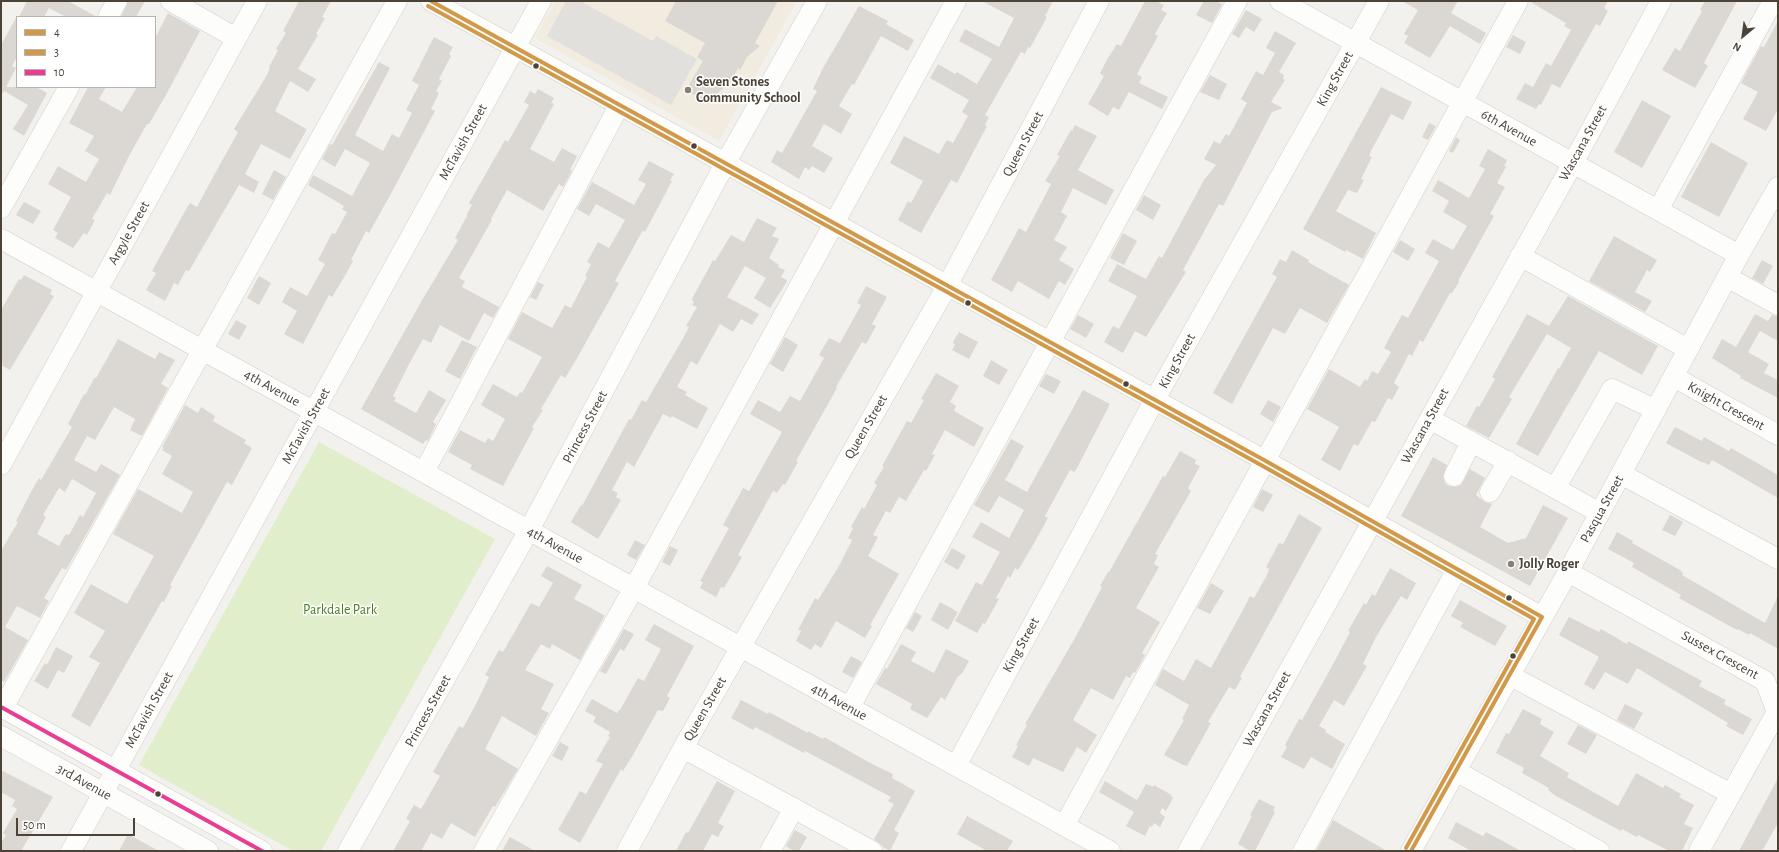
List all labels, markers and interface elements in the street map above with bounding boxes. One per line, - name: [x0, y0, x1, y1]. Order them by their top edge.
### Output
- legend: [16, 16, 156, 88]
- north arrow: [1723, 16, 1763, 56]
- text: 4: [54, 26, 60, 38]
- text: N: [1731, 40, 1743, 54]
- text: 3: [54, 46, 59, 58]
- street label: King Street: [1313, 49, 1357, 109]
- unlabelled marker: [531, 61, 541, 71]
- text: 10: [54, 66, 64, 78]
- place label: Seven Stones Community School: [696, 74, 801, 106]
- marker: Seven Stones Community School: [683, 85, 693, 95]
- street label: McTavish Street: [435, 101, 491, 183]
- street label: Wascana Street: [1555, 102, 1611, 184]
- street label: 6th Avenue: [1478, 106, 1540, 150]
- street label: Queen Street: [999, 109, 1047, 179]
- unlabelled marker: [689, 141, 699, 151]
- street label: Argyle Street: [105, 198, 153, 268]
- unlabelled marker: [963, 298, 973, 308]
- street label: King Street: [1155, 331, 1199, 391]
- street label: 4th Avenue: [241, 366, 303, 410]
- street label: Knight Crescent: [1684, 378, 1768, 434]
- unlabelled marker: [1121, 379, 1131, 389]
- street label: McTavish Street: [278, 385, 334, 467]
- street label: Wascana Street: [1397, 385, 1453, 467]
- street label: Princess Street: [559, 388, 611, 466]
- street label: Queen Street: [841, 392, 891, 462]
- street label: Pasqua Street: [1577, 472, 1627, 546]
- street label: 4th Avenue: [524, 523, 586, 567]
- place label: Jolly Roger: [1519, 556, 1579, 572]
- marker: Jolly Roger: [1506, 559, 1516, 569]
- unlabelled marker: [1504, 593, 1514, 603]
- park label: Parkdale Park: [303, 602, 377, 618]
- street label: King Street: [999, 615, 1043, 675]
- street label: Sussex Crescent: [1678, 627, 1762, 683]
- unlabelled marker: [1508, 651, 1518, 661]
- street label: Wascana Street: [1239, 668, 1295, 750]
- street label: McTavish Street: [121, 669, 177, 751]
- street label: Princess Street: [401, 672, 455, 750]
- street label: Queen Street: [680, 674, 730, 744]
- street label: 4th Avenue: [808, 680, 870, 724]
- street label: 3rd Avenue: [53, 760, 115, 804]
- unlabelled marker: [153, 789, 163, 799]
- scale bar: [18, 810, 137, 836]
- text: 50 m: [23, 819, 46, 831]

